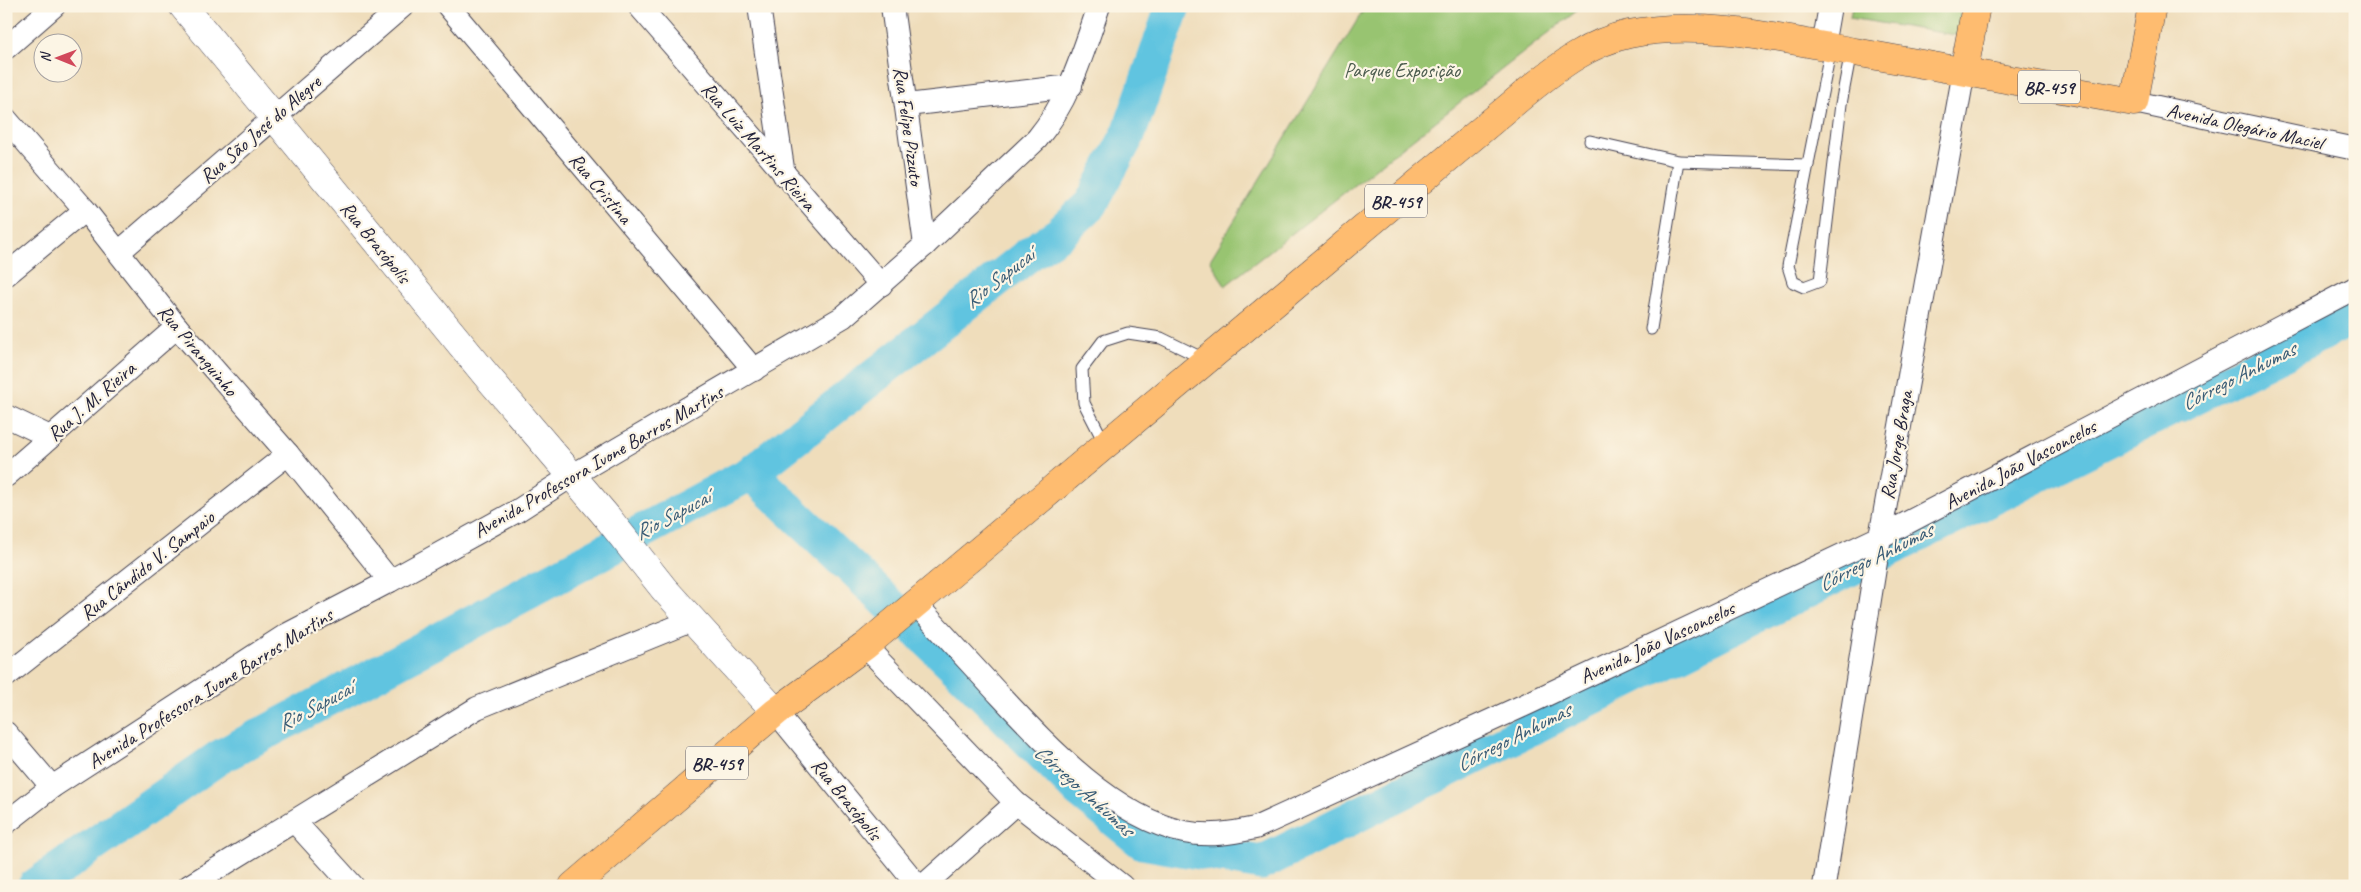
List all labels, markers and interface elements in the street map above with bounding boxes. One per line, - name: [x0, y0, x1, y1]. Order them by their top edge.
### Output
- north arrow: [32, 32, 82, 82]
- text: N: [37, 51, 54, 62]
- park label: Parque Exposição: [1344, 58, 1461, 83]
- street label: Rua Felipe Pizzuto: [888, 65, 929, 189]
- street label: Rua São José do Alegre: [195, 69, 327, 189]
- road number: BR-459: [2018, 70, 2080, 104]
- street label: Rua Luiz Martins Rieira: [696, 77, 822, 217]
- street label: Avenida Olegário Maciel: [2165, 98, 2329, 156]
- street label: Rua Cristina: [564, 148, 639, 230]
- road number: BR-459: [1365, 185, 1427, 218]
- street label: Rua Brasópolis: [335, 196, 418, 290]
- water label: Rio Sapucaí: [959, 238, 1045, 313]
- street label: Rua Piranguinho: [152, 299, 244, 402]
- water label: Córrego Anhumas: [2177, 334, 2303, 416]
- street label: Rua J. M. Rieira: [42, 355, 142, 447]
- street label: Avenida Professora Ivone Barros Martins: [469, 378, 729, 543]
- street label: Rua Jorge Braga: [1875, 387, 1919, 501]
- street label: Avenida João Vasconcelos: [1940, 413, 2102, 515]
- water label: Rio Sapucaí: [630, 481, 720, 546]
- street label: Rua Cândido V. Sampaio: [75, 505, 220, 626]
- water label: Córrego Anhumas: [1814, 515, 1940, 597]
- street label: Avenida João Vasconcelos: [1576, 595, 1741, 689]
- street label: Avenida Professora Ivone Barros Martins: [83, 601, 339, 774]
- water label: Rio Sapucaí: [273, 672, 363, 737]
- water label: Córrego Anhumas: [1452, 695, 1578, 777]
- water label: Córrego Anhumas: [1029, 739, 1142, 844]
- road number: BR-459: [686, 746, 748, 780]
- street label: Rua Brasópolis: [806, 753, 889, 847]

